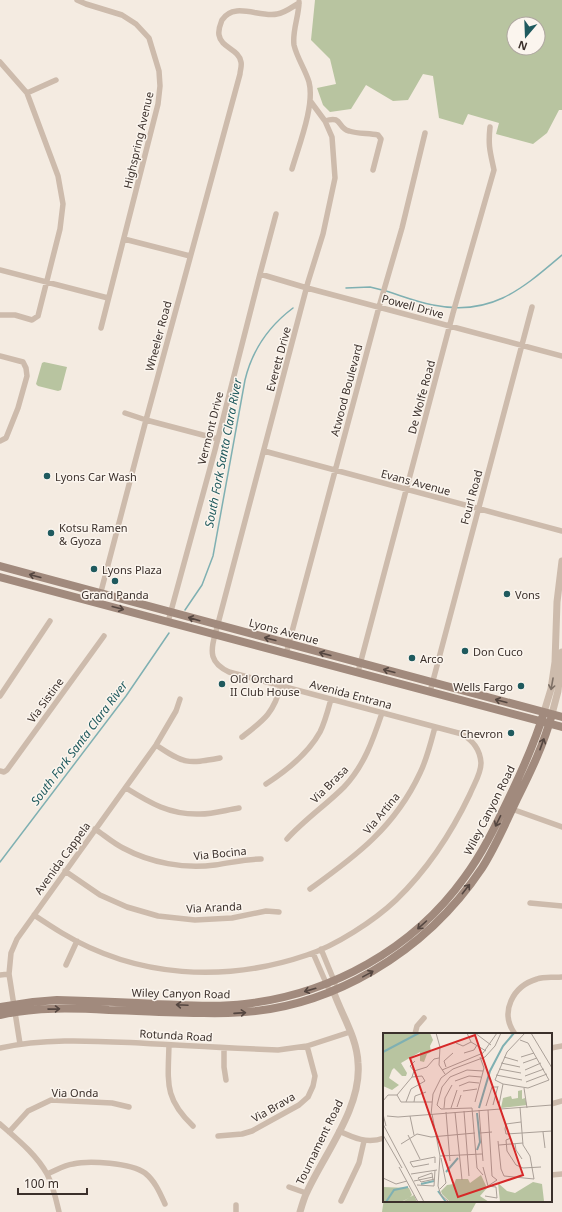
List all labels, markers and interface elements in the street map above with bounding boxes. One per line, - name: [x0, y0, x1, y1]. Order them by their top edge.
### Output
- north arrow: [506, 16, 546, 56]
- text: N: [516, 37, 529, 54]
- street label: Highspring Avenue: [120, 90, 156, 190]
- street label: Powell Drive: [380, 291, 446, 321]
- street label: Wheeler Road: [141, 299, 175, 373]
- street label: Everett Drive: [262, 325, 294, 393]
- street label: Atwood Boulevard: [326, 342, 366, 438]
- street label: De Wolfe Road: [404, 358, 438, 436]
- water label: South Fork Santa Clara River: [200, 376, 246, 529]
- street label: Vermont Drive: [194, 390, 226, 466]
- street label: Evans Avenue: [380, 466, 452, 498]
- street label: Fourl Road: [457, 468, 485, 526]
- place label: Lyons Car Wash: [55, 469, 137, 484]
- marker: Lyons Car Wash: [42, 471, 52, 481]
- place label: Kotsu Ramen & Gyoza: [59, 520, 128, 548]
- marker: Kotsu Ramen & Gyoza: [46, 528, 56, 538]
- place label: Lyons Plaza: [102, 562, 162, 577]
- marker: Lyons Plaza: [89, 564, 99, 574]
- one-way arrow: [29, 572, 42, 579]
- marker: Grand Panda: [110, 576, 120, 586]
- place label: Grand Panda: [81, 587, 149, 602]
- place label: Vons: [515, 587, 540, 602]
- marker: Vons: [502, 589, 512, 599]
- one-way arrow: [112, 605, 125, 612]
- one-way arrow: [188, 614, 201, 622]
- street label: Lyons Avenue: [247, 614, 321, 648]
- one-way arrow: [264, 635, 277, 642]
- place label: Don Cuco: [473, 644, 523, 659]
- marker: Don Cuco: [460, 646, 470, 656]
- one-way arrow: [318, 649, 331, 657]
- place label: Arco: [420, 651, 444, 666]
- marker: Arco: [407, 653, 417, 663]
- one-way arrow: [383, 667, 396, 674]
- place label: Old Orchard II Club House: [230, 671, 300, 699]
- street label: Via Sistine: [24, 674, 66, 726]
- water label: South Fork Santa Clara River: [27, 676, 132, 809]
- street label: Avenida Entrana: [308, 676, 394, 712]
- one-way arrow: [548, 677, 556, 690]
- marker: Old Orchard II Club House: [217, 679, 227, 689]
- place label: Wells Fargo: [453, 679, 513, 694]
- marker: Wells Fargo: [516, 681, 526, 691]
- one-way arrow: [495, 696, 508, 704]
- place label: Chevron: [460, 726, 503, 741]
- marker: Chevron: [506, 728, 516, 738]
- one-way arrow: [539, 738, 547, 750]
- street label: Via Brasa: [307, 762, 351, 806]
- street label: Wiley Canyon Road: [460, 763, 518, 857]
- street label: Via Artina: [359, 789, 403, 837]
- one-way arrow: [494, 814, 501, 826]
- street label: Avenida Cappela: [31, 819, 93, 897]
- street label: Via Bocina: [193, 843, 247, 863]
- one-way arrow: [461, 883, 470, 894]
- street label: Via Aranda: [186, 898, 242, 916]
- one-way arrow: [417, 920, 427, 930]
- one-way arrow: [362, 969, 374, 977]
- street label: Wiley Canyon Road: [132, 985, 230, 1001]
- one-way arrow: [304, 987, 317, 994]
- one-way arrow: [176, 1001, 189, 1008]
- one-way arrow: [47, 1005, 60, 1013]
- one-way arrow: [233, 1009, 246, 1016]
- street label: Rotunda Road: [139, 1026, 213, 1044]
- inset map: [383, 1033, 552, 1202]
- street label: Via Onda: [52, 1085, 98, 1100]
- street label: Via Brava: [249, 1089, 297, 1125]
- street label: Tournament Road: [292, 1097, 346, 1187]
- scale bar: [18, 1170, 87, 1196]
- text: 100 m: [24, 1175, 59, 1192]

